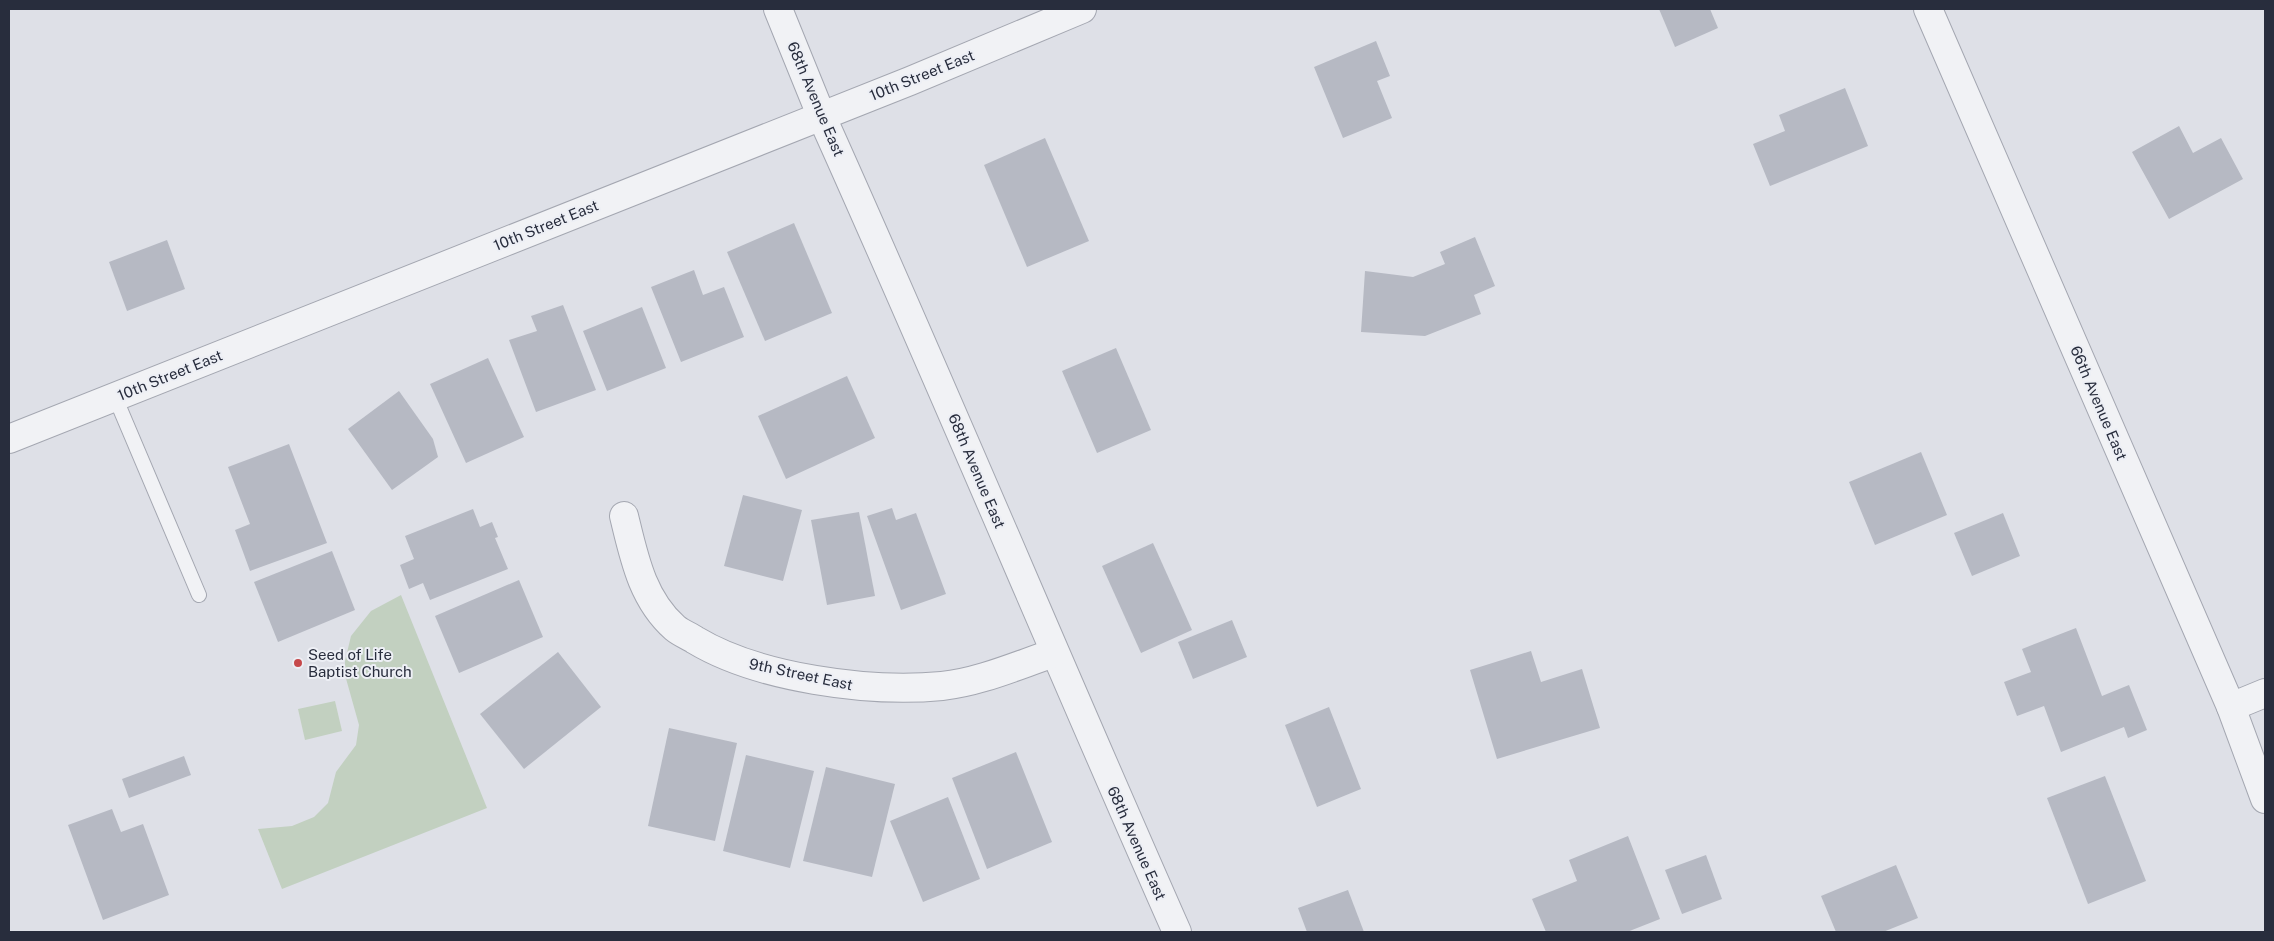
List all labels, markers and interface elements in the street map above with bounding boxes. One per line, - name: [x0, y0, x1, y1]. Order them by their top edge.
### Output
- street label: 68th Avenue East: [784, 39, 848, 159]
- street label: 10th Street East: [867, 46, 977, 104]
- street label: 10th Street East: [491, 196, 601, 254]
- street label: 66th Avenue East: [2067, 343, 2131, 463]
- street label: 10th Street East: [115, 346, 225, 404]
- street label: 68th Avenue East: [945, 411, 1009, 531]
- place label: Seed of Life Baptist Church: [308, 646, 412, 680]
- street label: 9th Street East: [748, 655, 855, 693]
- marker: Seed of Life Baptist Church: [292, 657, 304, 669]
- street label: 68th Avenue East: [1104, 783, 1170, 903]

